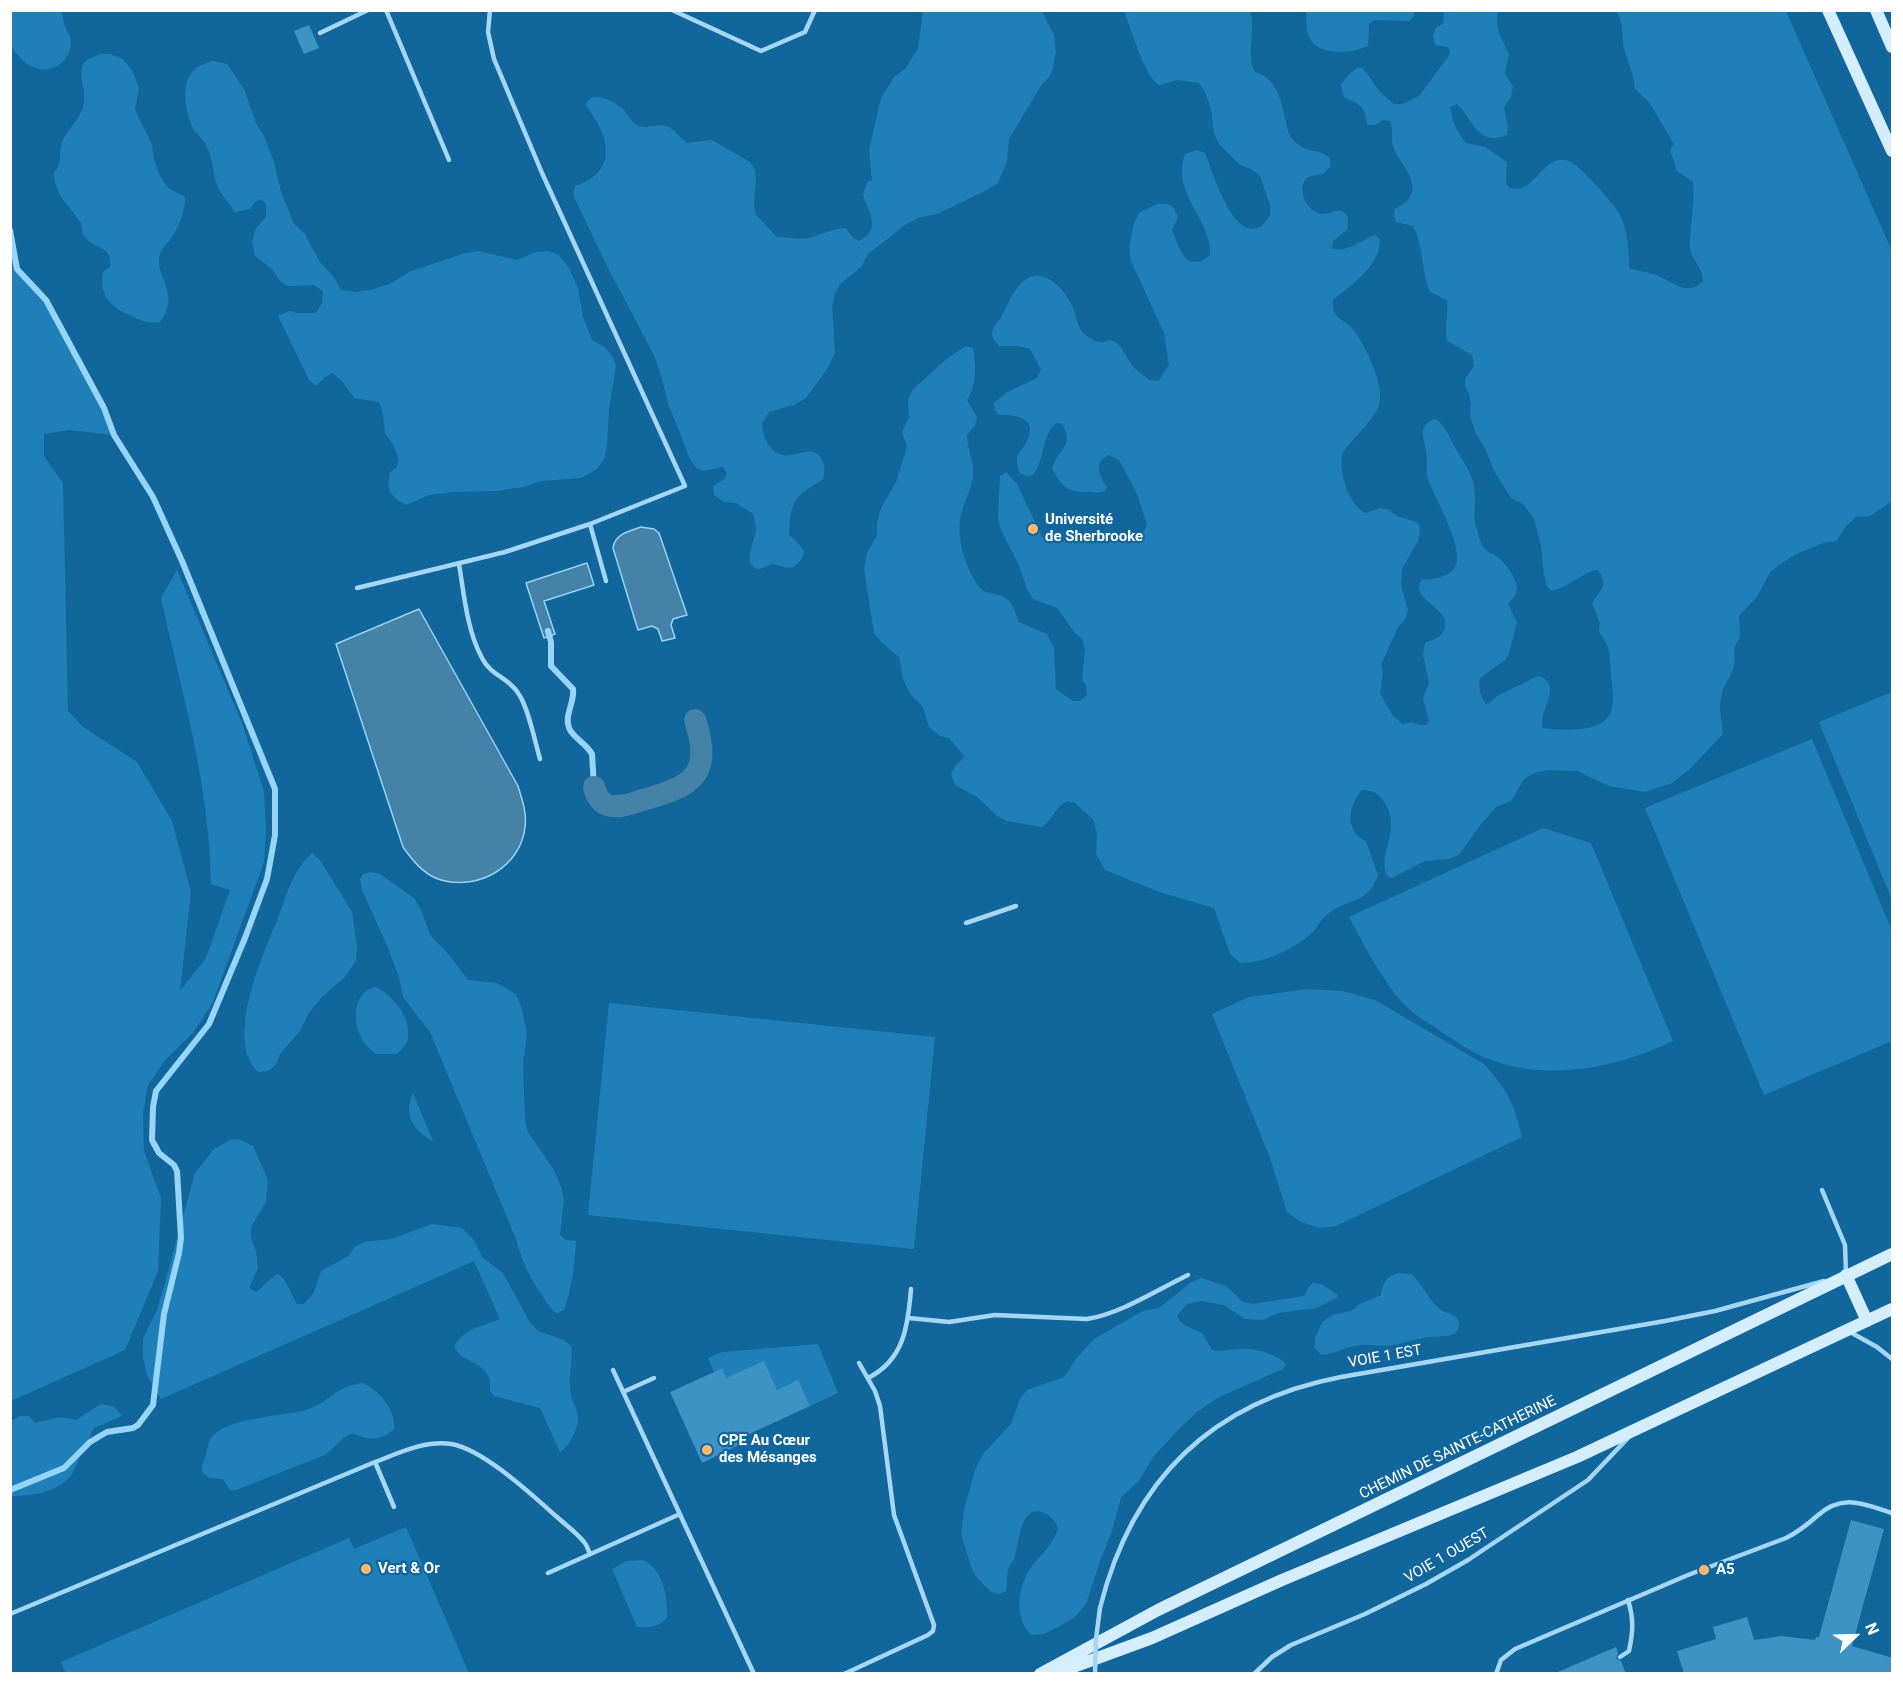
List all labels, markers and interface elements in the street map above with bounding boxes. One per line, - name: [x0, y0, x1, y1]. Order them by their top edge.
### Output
- place label: Université de Sherbrooke: [1045, 511, 1143, 546]
- marker: Université de Sherbrooke: [1026, 522, 1040, 536]
- street label: VOIE 1 EST: [1347, 1342, 1423, 1372]
- street label: CHEMIN DE SAINTE-CATHERINE: [1357, 1392, 1559, 1504]
- place label: CPE Au Cœur des Mésanges: [719, 1432, 817, 1467]
- marker: CPE Au Cœur des Mésanges: [700, 1443, 714, 1457]
- street label: VOIE 1 OUEST: [1402, 1525, 1492, 1587]
- place label: Vert & Or: [378, 1560, 440, 1578]
- place label: A5: [1716, 1561, 1735, 1579]
- marker: Vert & Or: [359, 1562, 373, 1576]
- marker: A5: [1697, 1563, 1711, 1577]
- north arrow: [1825, 1606, 1885, 1666]
- text: N: [1861, 1620, 1883, 1638]

